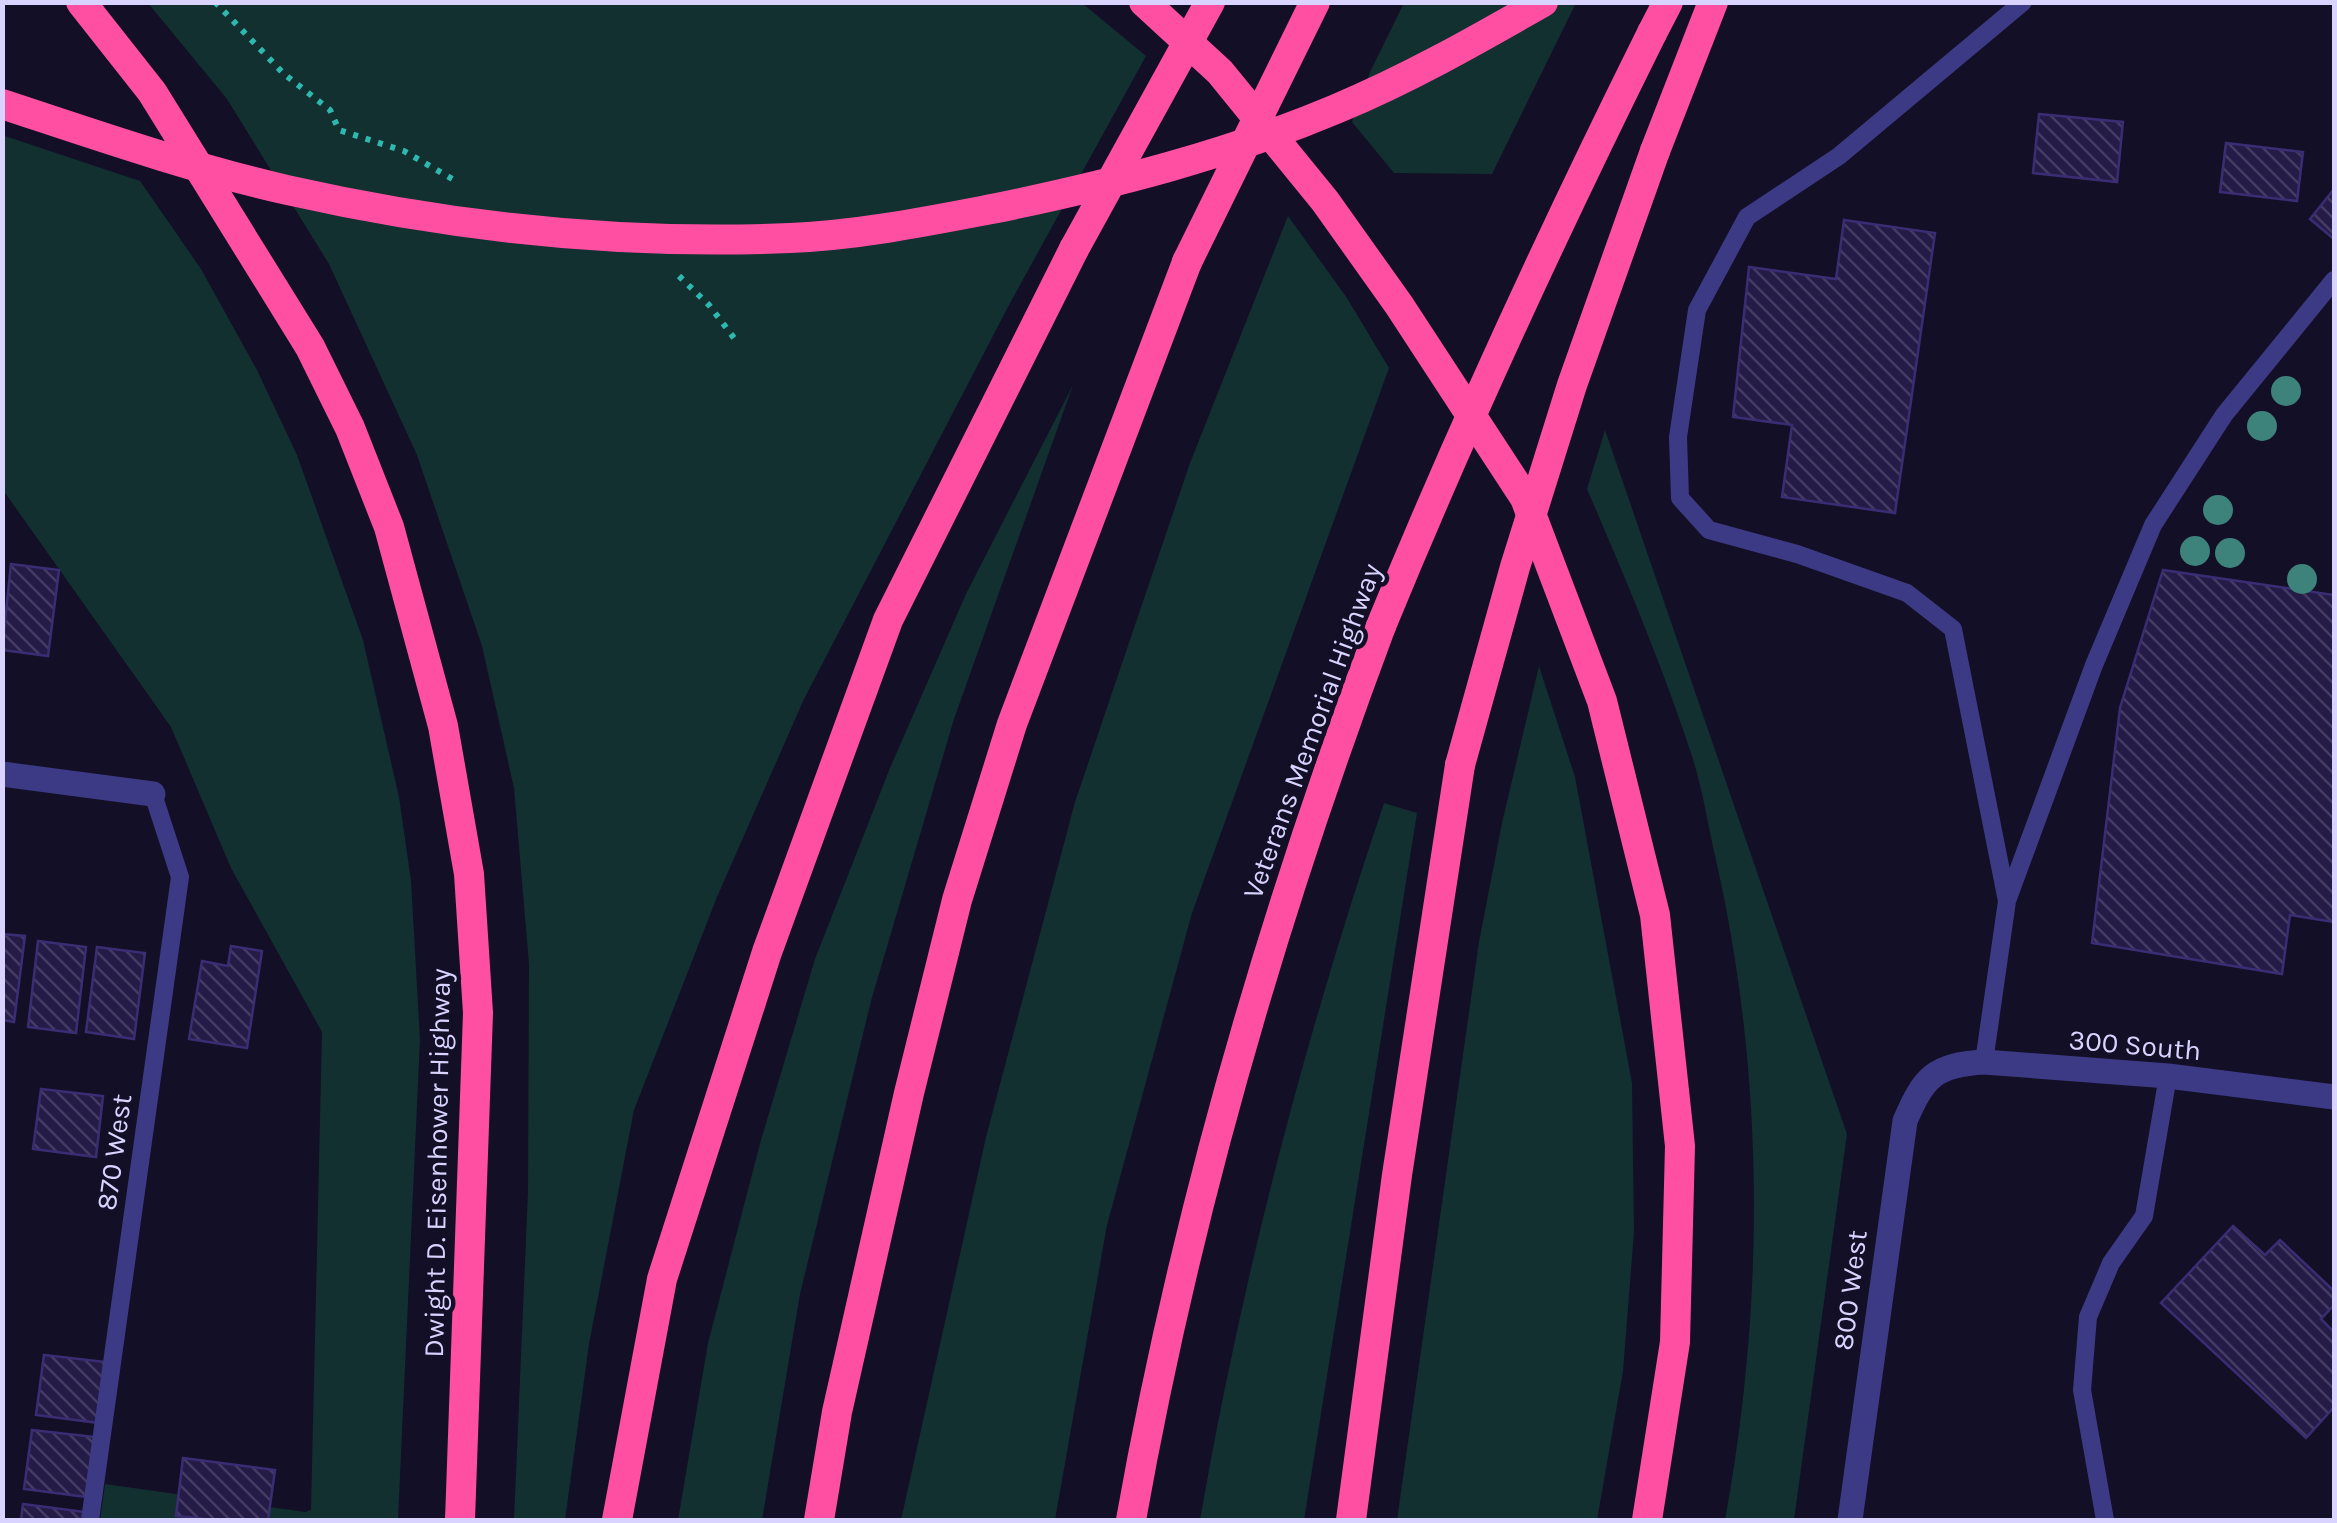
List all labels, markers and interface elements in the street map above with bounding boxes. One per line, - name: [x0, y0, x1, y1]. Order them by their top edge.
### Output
- street label: Veterans Memorial Highway: [1236, 559, 1388, 903]
- street label: Dwight D. Eisenhower Highway: [417, 968, 457, 1358]
- street label: 300 South: [2067, 1023, 2203, 1067]
- street label: 870 West: [89, 1092, 139, 1212]
- street label: 800 West: [1826, 1228, 1874, 1352]

